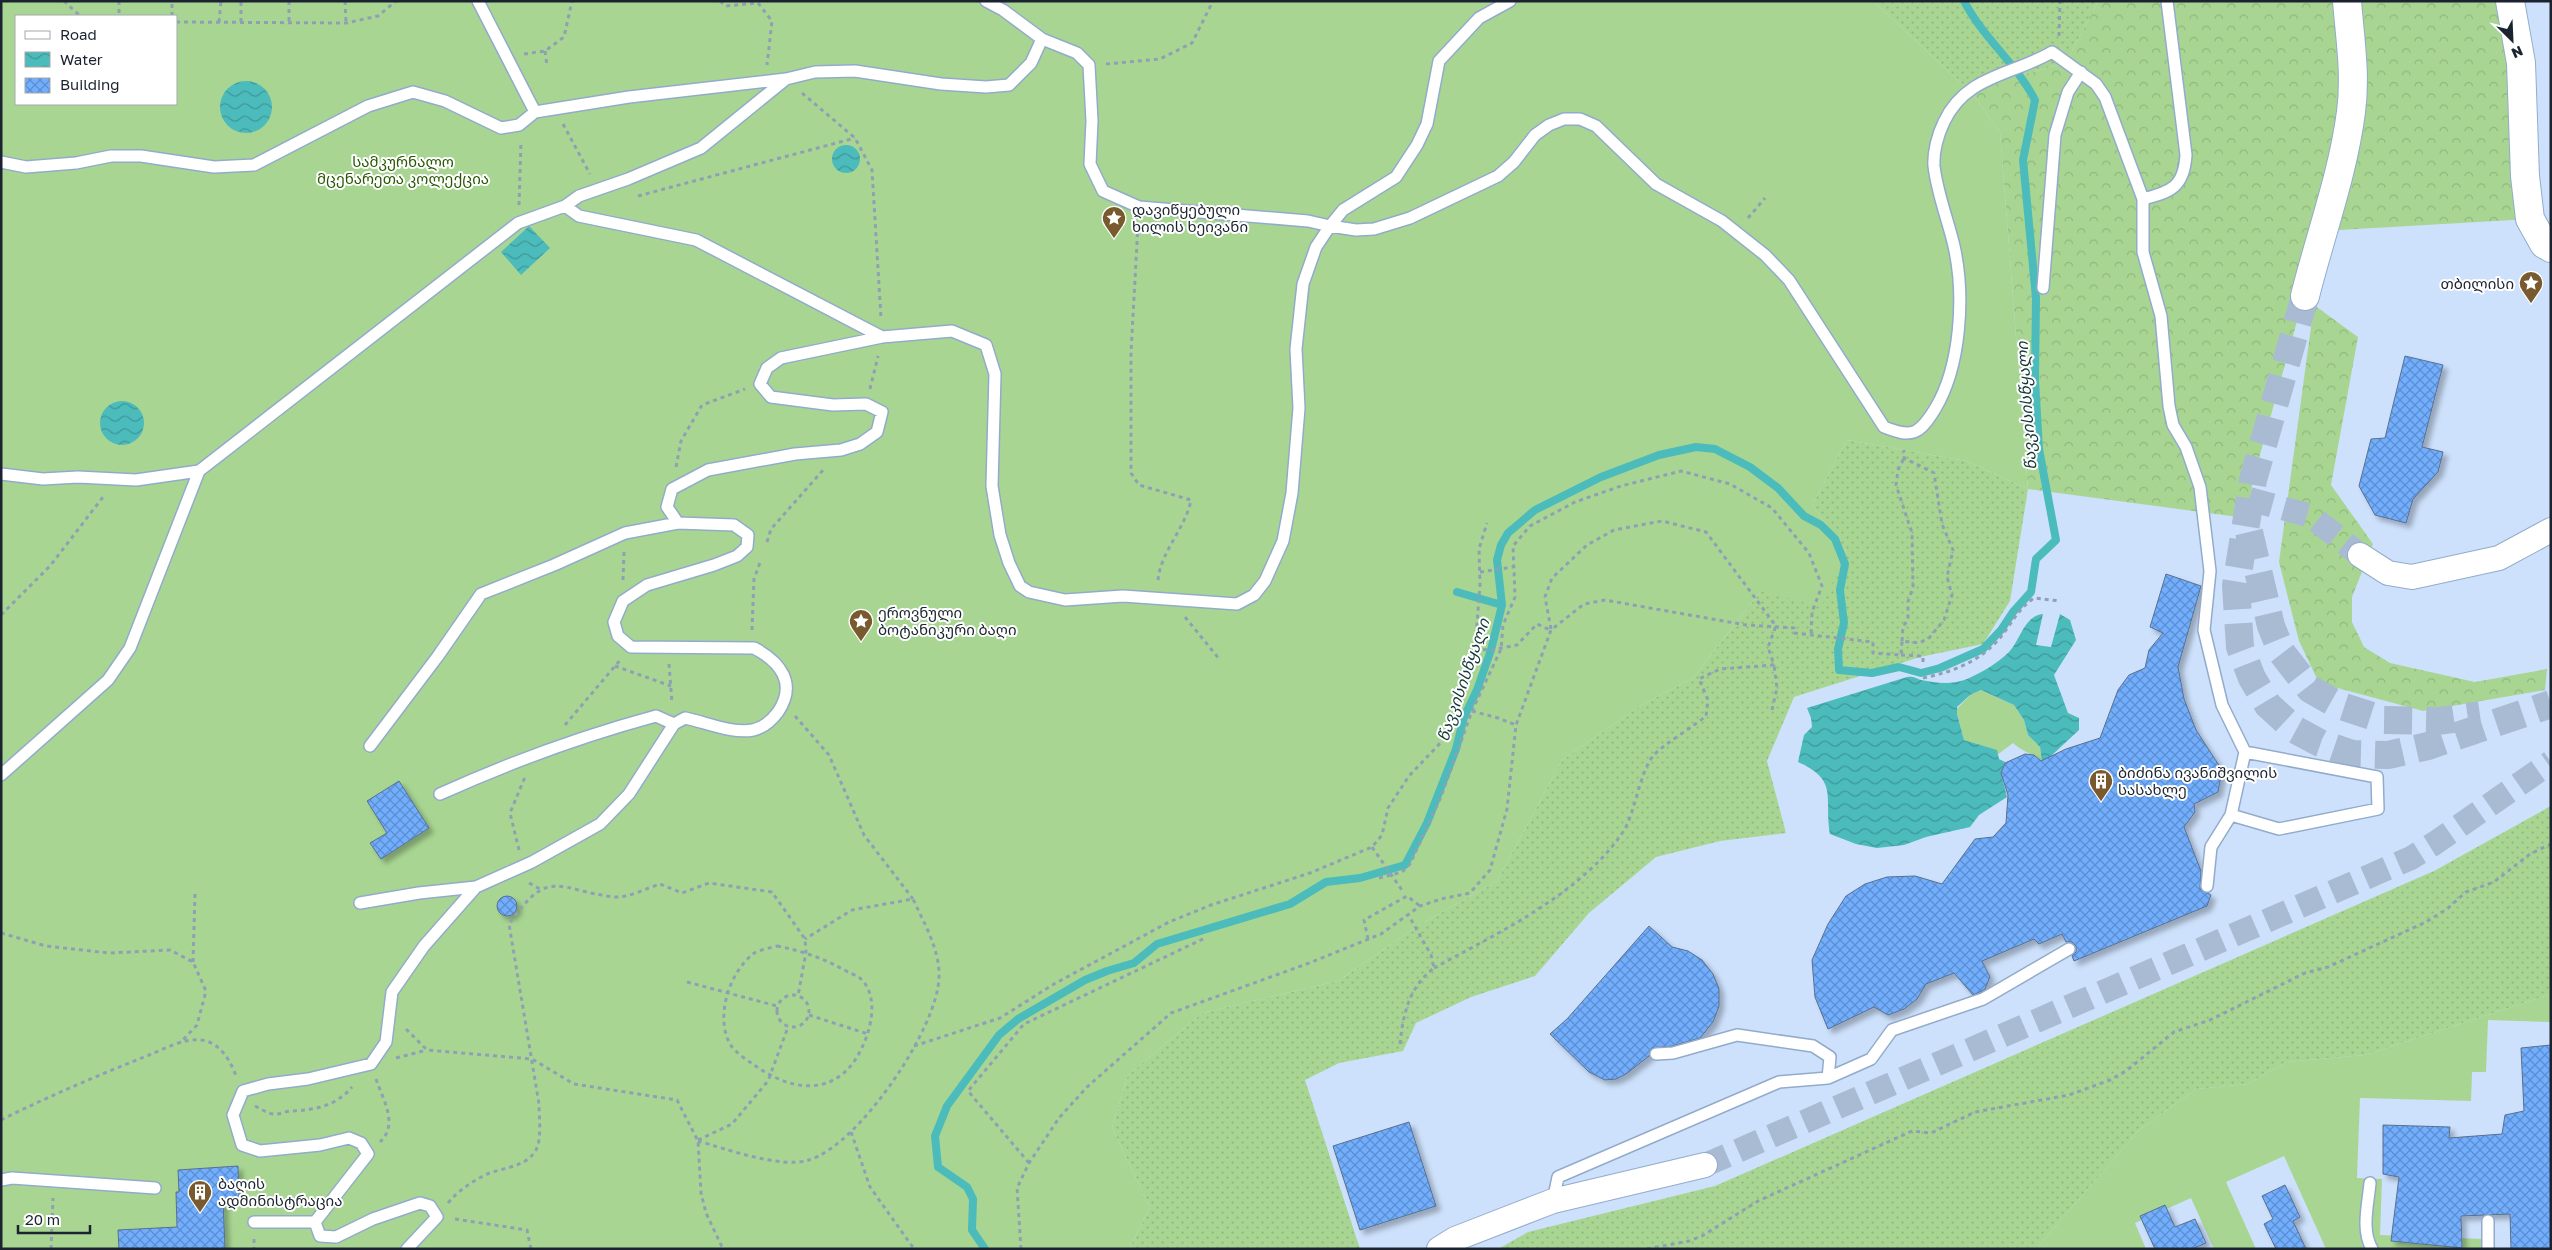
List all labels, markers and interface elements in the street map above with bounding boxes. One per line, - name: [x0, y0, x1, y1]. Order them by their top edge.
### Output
- legend: [15, 15, 178, 105]
- north arrow: [2487, 15, 2537, 65]
- text: Road: [60, 25, 97, 43]
- text: N: [2509, 42, 2526, 62]
- text: Water: [60, 50, 103, 68]
- text: Building: [60, 75, 120, 93]
- park label: სამკურნალო მცენარეთა კოლექცია: [317, 152, 489, 188]
- place label: დავიწყებული ხილის ხეივანი: [1132, 200, 1248, 236]
- place icon: დავიწყებული ხილის ხეივანი: [1101, 205, 1127, 239]
- place icon: თბილისი: [2518, 270, 2544, 304]
- place label: თბილისი: [2440, 274, 2514, 293]
- water label: წავკისისწყალი: [2011, 340, 2040, 471]
- place label: ეროვნული ბოტანიკური ბაღი: [878, 603, 1017, 639]
- place icon: ეროვნული ბოტანიკური ბაღი: [848, 608, 874, 642]
- water label: წავკისისწყალი: [1433, 615, 1494, 744]
- place label: ბიძინა ივანიშვილის სასახლე: [2118, 763, 2277, 799]
- building icon: ბიძინა ივანიშვილის სასახლე: [2088, 768, 2114, 802]
- place label: ბაღის ადმინისტრაცია: [218, 1174, 342, 1210]
- building icon: ბაღის ადმინისტრაცია: [187, 1179, 213, 1213]
- scale bar: [18, 1202, 90, 1234]
- text: 20 m: [25, 1210, 60, 1228]

